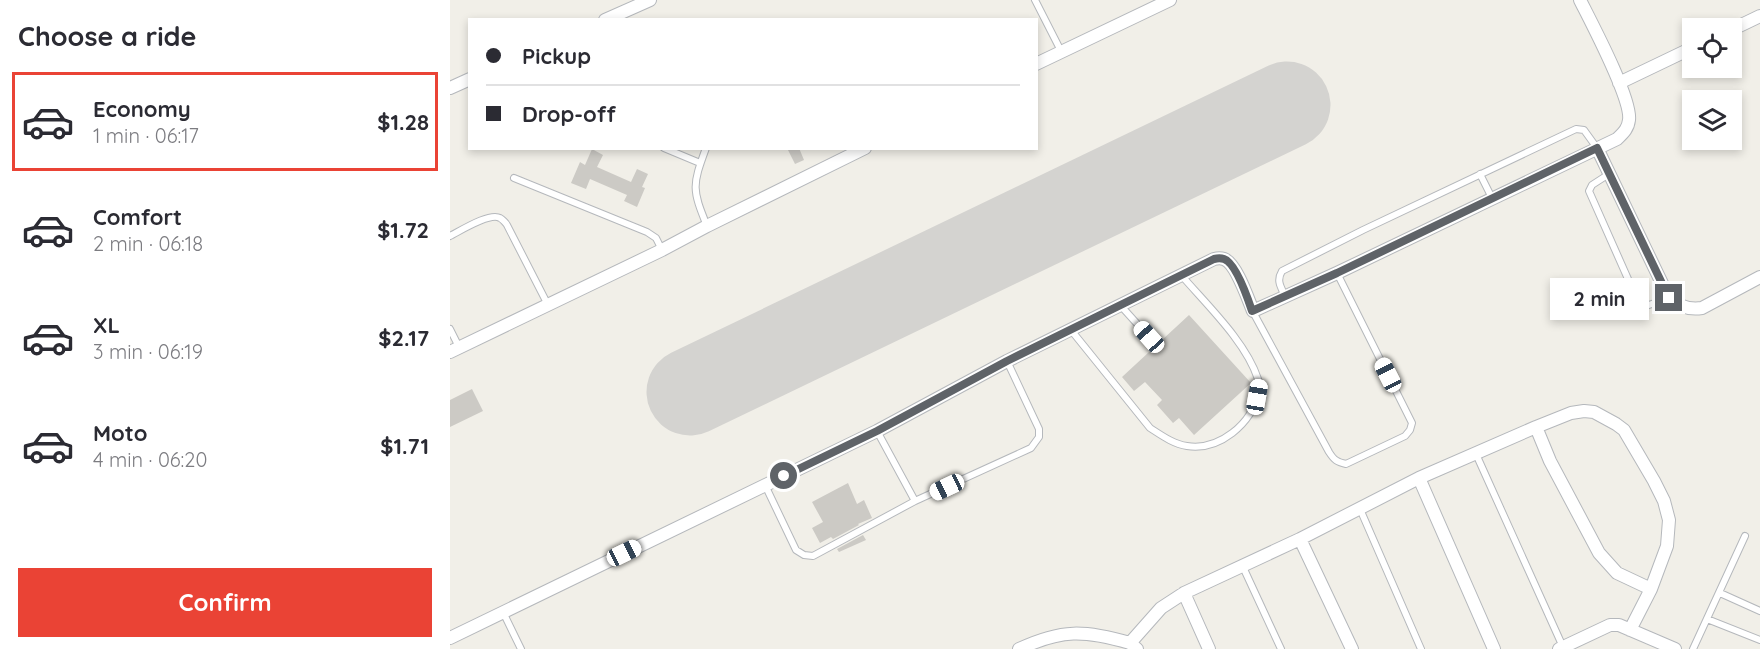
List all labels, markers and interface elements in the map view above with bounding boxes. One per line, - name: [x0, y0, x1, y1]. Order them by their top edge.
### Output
- map controls: [1682, 18, 1742, 150]
- button: locate: [1682, 18, 1742, 78]
- text: Choose a ride: [18, 19, 196, 53]
- text: Pickup: [522, 42, 591, 70]
- button: layers: [1682, 90, 1742, 150]
- icon: car: [21, 95, 75, 149]
- text: Economy: [93, 95, 191, 123]
- text: Drop-off: [522, 100, 616, 128]
- text: $1.28: [377, 108, 429, 136]
- text: 1 min · 06:17: [93, 123, 199, 148]
- icon: car: [21, 203, 75, 257]
- text: Comfort: [93, 203, 182, 231]
- text: $1.72: [377, 216, 429, 244]
- text: 2 min · 06:18: [93, 231, 203, 256]
- callout: 2 min: [1549, 277, 1648, 319]
- route end: [1655, 284, 1682, 311]
- text: 2 min: [1573, 286, 1626, 311]
- icon: car: [21, 311, 75, 365]
- text: XL: [93, 311, 120, 339]
- car: [1130, 318, 1168, 356]
- text: $2.17: [378, 324, 429, 352]
- text: 3 min · 06:19: [93, 339, 203, 364]
- car: [1372, 355, 1404, 395]
- car: [1245, 378, 1269, 416]
- icon: car: [21, 419, 75, 473]
- text: Moto: [93, 419, 147, 447]
- text: $1.71: [380, 432, 429, 460]
- text: 4 min · 06:20: [93, 447, 207, 472]
- route start: [770, 462, 797, 489]
- car: [927, 471, 967, 503]
- car: [604, 537, 644, 569]
- button: Confirm: [18, 568, 432, 637]

